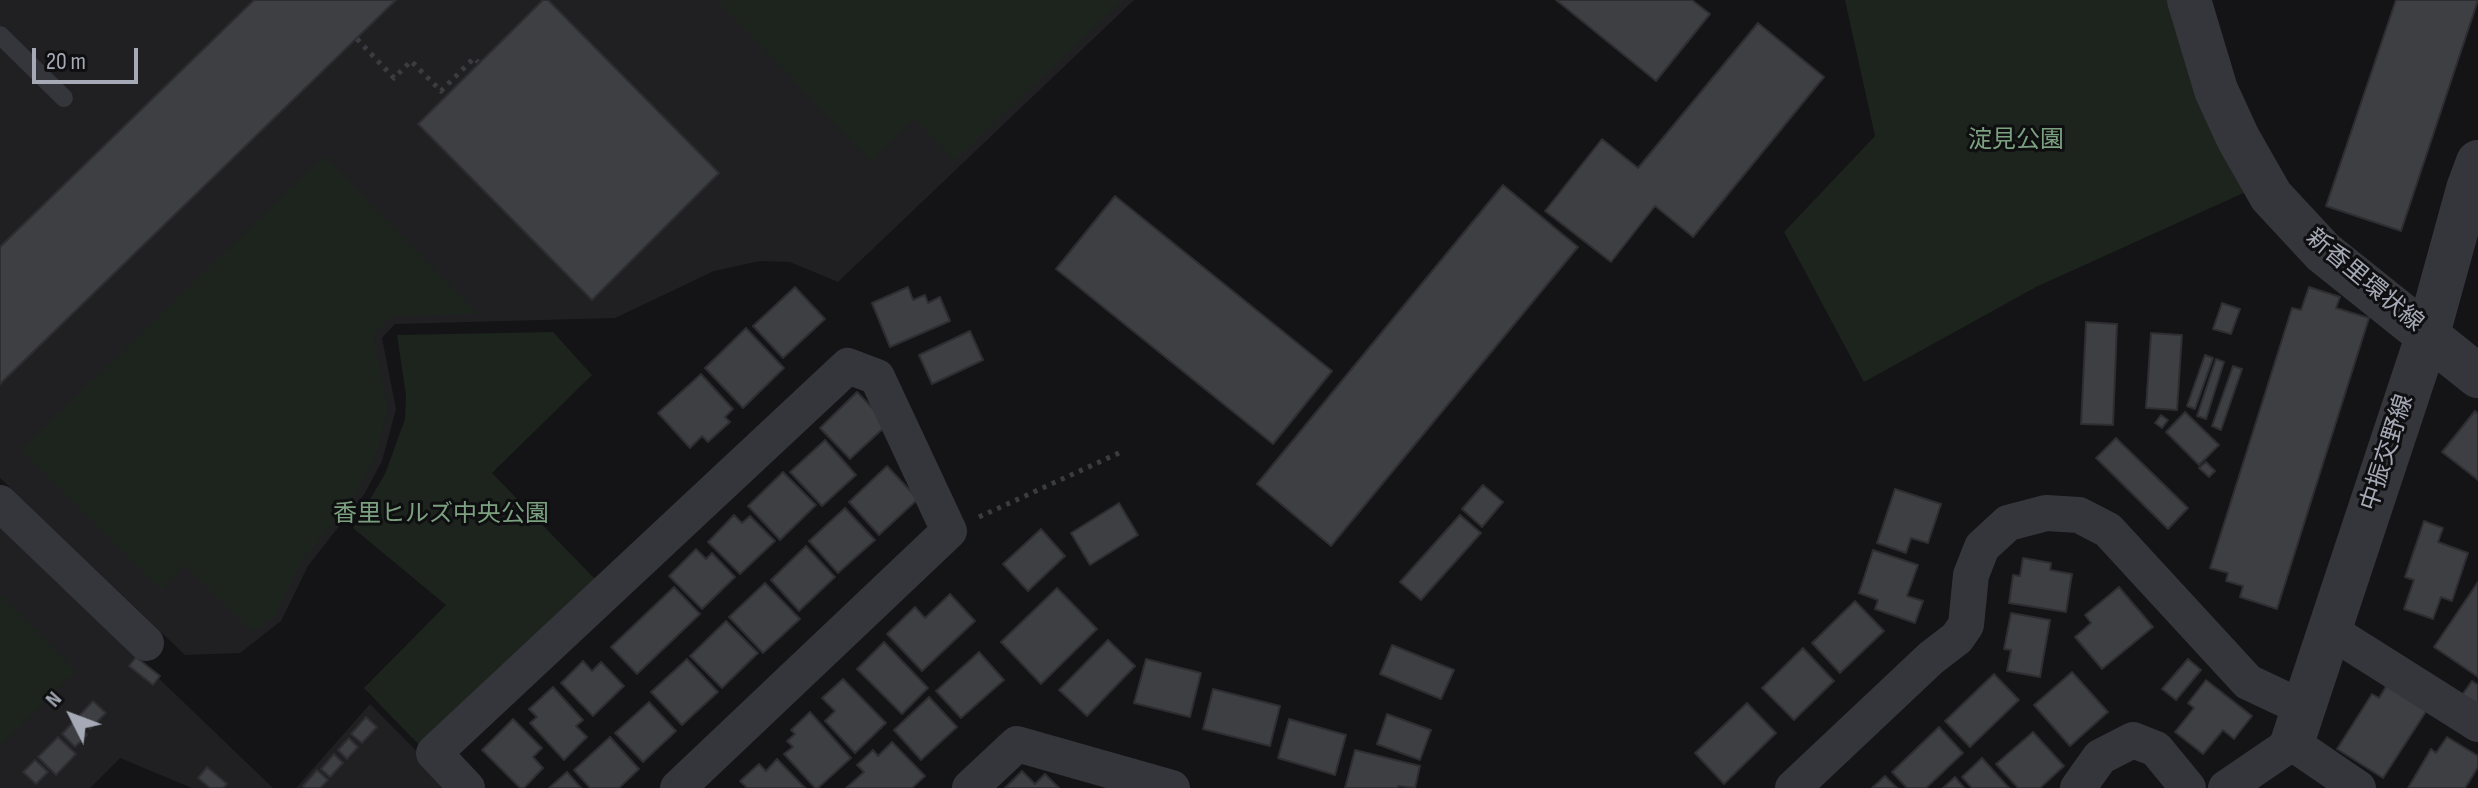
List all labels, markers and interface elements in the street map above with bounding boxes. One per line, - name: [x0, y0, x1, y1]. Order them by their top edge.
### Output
- scale bar: [36, 32, 142, 82]
- text: 20 m: [46, 47, 86, 76]
- park label: 淀見公園: [1968, 127, 2064, 155]
- street label: 新香里環状線: [2300, 224, 2428, 338]
- street label: 中振交野線: [2356, 391, 2420, 515]
- park label: 香里ヒルズ中央公園: [333, 501, 549, 529]
- north arrow: [32, 676, 112, 756]
- text: N: [40, 686, 68, 713]

